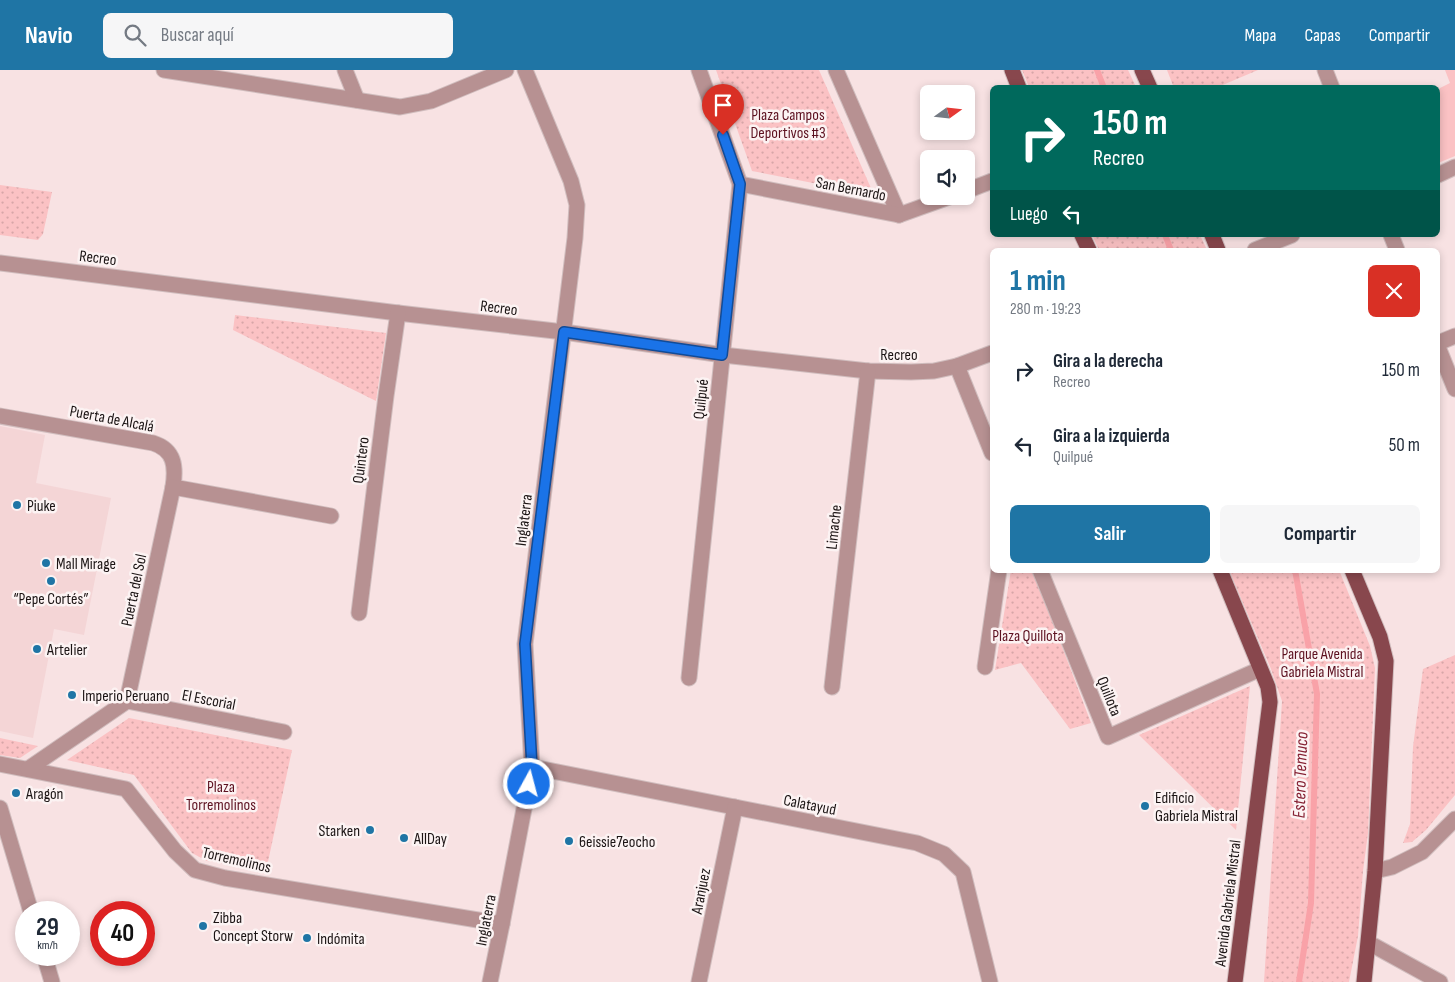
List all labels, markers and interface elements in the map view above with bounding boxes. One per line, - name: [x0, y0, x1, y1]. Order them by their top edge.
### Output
- search box: [103, 13, 453, 58]
- text: Navio: [25, 21, 73, 50]
- icon: search: [121, 21, 149, 49]
- text: Buscar aquí: [161, 24, 234, 47]
- text: Mapa: [1244, 25, 1276, 46]
- text: Capas: [1304, 25, 1341, 46]
- text: Compartir: [1369, 25, 1430, 46]
- pin: [702, 84, 744, 135]
- north arrow: [920, 85, 975, 140]
- map controls: [920, 85, 975, 205]
- icon: arrive: [709, 91, 737, 119]
- text: 150 m: [1093, 102, 1167, 145]
- icon: right: [1010, 105, 1075, 170]
- park label: Plaza Campos Deportivos #3: [750, 106, 826, 143]
- text: Recreo: [1093, 145, 1144, 172]
- button: sound: [920, 150, 975, 205]
- street label: San Bernardo: [814, 173, 887, 206]
- icon: left: [1058, 200, 1086, 228]
- text: Luego: [1010, 203, 1048, 226]
- street label: Recreo: [78, 247, 117, 270]
- text: 1 min: [1010, 263, 1066, 299]
- button: close: [1368, 265, 1420, 317]
- street label: Recreo: [479, 297, 518, 320]
- text: 280 m · 19:23: [1010, 300, 1081, 319]
- street label: Recreo: [880, 346, 918, 365]
- text: Gira a la derecha: [1053, 350, 1163, 373]
- icon: right: [1010, 357, 1038, 385]
- text: 150 m: [1382, 359, 1420, 382]
- text: Recreo: [1053, 373, 1090, 392]
- street label: Quilpué: [690, 378, 713, 420]
- street label: Puerta de Alcalá: [68, 402, 155, 437]
- text: Gira a la izquierda: [1053, 425, 1170, 448]
- icon: left: [1010, 432, 1038, 460]
- text: 50 m: [1389, 434, 1420, 457]
- street label: Quintero: [349, 436, 374, 485]
- text: Quilpué: [1053, 448, 1093, 467]
- street label: Inglaterra: [512, 493, 537, 547]
- place label: Piuke: [27, 497, 56, 516]
- marker: Piuke: [11, 499, 23, 511]
- street label: Limache: [823, 504, 846, 551]
- button: Salir: [1010, 505, 1210, 563]
- button: Compartir: [1220, 505, 1420, 563]
- street label: Puerta del Sol: [118, 552, 151, 628]
- place label: Mall Mirage: [56, 555, 116, 574]
- marker: Mall Mirage: [40, 557, 52, 569]
- marker: “Pepe Cortés”: [45, 575, 57, 587]
- place label: “Pepe Cortés”: [13, 590, 89, 609]
- park label: Plaza Quillota: [992, 627, 1064, 646]
- place label: Artelier: [46, 641, 88, 660]
- marker: Artelier: [31, 643, 43, 655]
- park label: Parque Avenida Gabriela Mistral: [1281, 645, 1363, 682]
- street label: Quillota: [1092, 674, 1125, 719]
- street label: El Escorial: [180, 686, 237, 715]
- place label: Imperio Peruano: [82, 687, 169, 706]
- marker: Imperio Peruano: [66, 689, 78, 701]
- water label: Estero Temuco: [1288, 731, 1313, 819]
- position arrow: [502, 757, 554, 809]
- park label: Plaza Torremolinos: [186, 778, 256, 815]
- place label: Aragón: [25, 785, 63, 804]
- marker: Aragón: [10, 787, 22, 799]
- place label: Edificio Gabriela Mistral: [1155, 789, 1238, 826]
- street label: Calatayud: [782, 791, 838, 820]
- marker: Edificio Gabriela Mistral: [1139, 800, 1151, 812]
- place label: Starken: [318, 822, 360, 841]
- marker: Starken: [364, 824, 376, 836]
- place label: AllDay: [413, 830, 447, 849]
- marker: AllDay: [398, 832, 410, 844]
- place label: 6eissie7eocho: [579, 833, 655, 852]
- marker: 6eissie7eocho: [563, 835, 575, 847]
- street label: Avenida Gabriela Mistral: [1211, 839, 1246, 969]
- street label: Torremolinos: [200, 843, 273, 878]
- street label: Aranjuez: [688, 867, 715, 917]
- street label: Inglaterra: [472, 893, 501, 948]
- speed limit sign: 40: [90, 901, 155, 966]
- place label: Zibba Concept Storw: [213, 909, 293, 946]
- text: 29: [36, 912, 59, 943]
- marker: Zibba Concept Storw: [197, 920, 209, 932]
- place label: Indómita: [317, 930, 365, 949]
- marker: Indómita: [301, 932, 313, 944]
- text: km/h: [37, 938, 58, 953]

